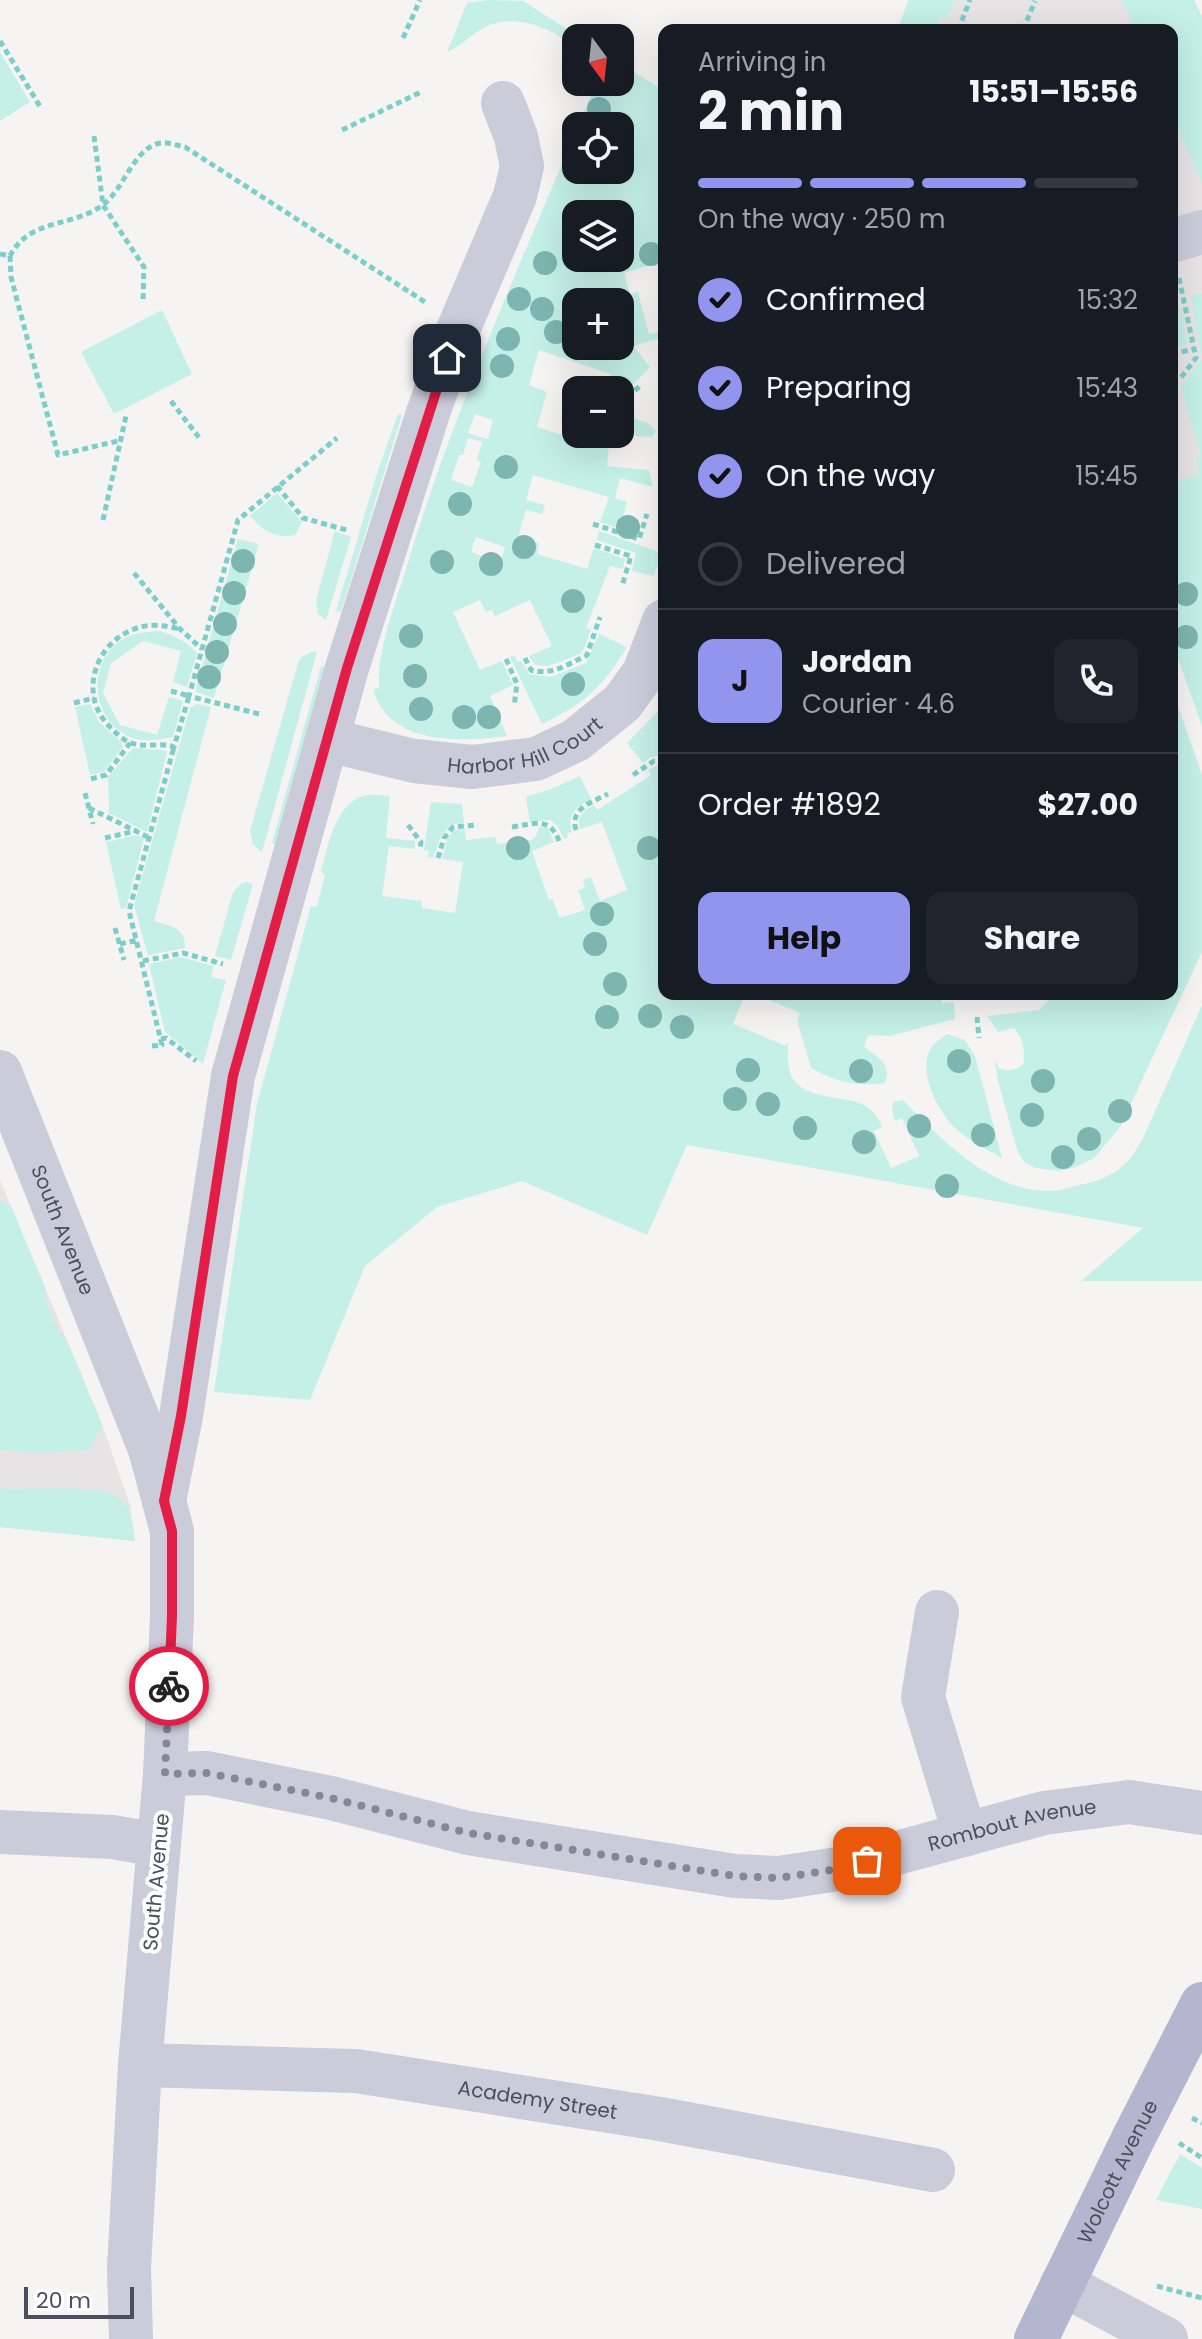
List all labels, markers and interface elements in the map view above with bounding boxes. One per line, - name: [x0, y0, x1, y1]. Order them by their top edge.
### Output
- north arrow: [562, 24, 634, 96]
- map controls: [562, 24, 634, 448]
- text: Arriving in: [698, 44, 827, 80]
- text: 15:51–15:56: [969, 70, 1138, 113]
- text: 2 min: [698, 75, 844, 148]
- button: locate: [562, 112, 634, 184]
- button: layers: [562, 200, 634, 272]
- text: On the way · 250 m: [698, 201, 945, 237]
- icon: check: [698, 278, 742, 322]
- text: Confirmed: [766, 278, 926, 321]
- text: 15:32: [1078, 282, 1138, 318]
- button: +: [562, 288, 634, 360]
- pin: [413, 324, 481, 392]
- icon: home: [425, 336, 469, 380]
- icon: check: [698, 366, 742, 410]
- text: Preparing: [766, 366, 912, 409]
- text: 15:43: [1076, 370, 1138, 406]
- button: −: [562, 376, 634, 448]
- icon: check: [698, 454, 742, 498]
- text: On the way: [766, 454, 935, 497]
- text: 15:45: [1075, 458, 1138, 494]
- text: Delivered: [766, 542, 906, 585]
- button: phone: [1054, 639, 1138, 723]
- text: Jordan: [802, 640, 912, 683]
- text: J: [731, 659, 749, 702]
- text: Courier · 4.6: [802, 686, 955, 722]
- street label: Harbor Hill Court: [446, 710, 608, 781]
- text: Order #1892: [698, 783, 881, 826]
- text: $27.00: [1038, 783, 1138, 826]
- button: Help: [698, 892, 910, 984]
- button: Share: [926, 892, 1138, 984]
- street label: South Avenue: [24, 1161, 101, 1299]
- courier: [129, 1646, 209, 1726]
- icon: bike: [147, 1664, 191, 1708]
- street label: Rombout Avenue: [925, 1792, 1098, 1858]
- street label: South Avenue: [136, 1812, 176, 1952]
- pin: [833, 1827, 901, 1895]
- icon: bag: [845, 1839, 889, 1883]
- street label: Academy Street: [456, 2073, 619, 2126]
- street label: Wolcott Avenue: [1070, 2095, 1165, 2249]
- scale bar: [24, 2283, 134, 2319]
- text: 20 m: [36, 2285, 91, 2316]

